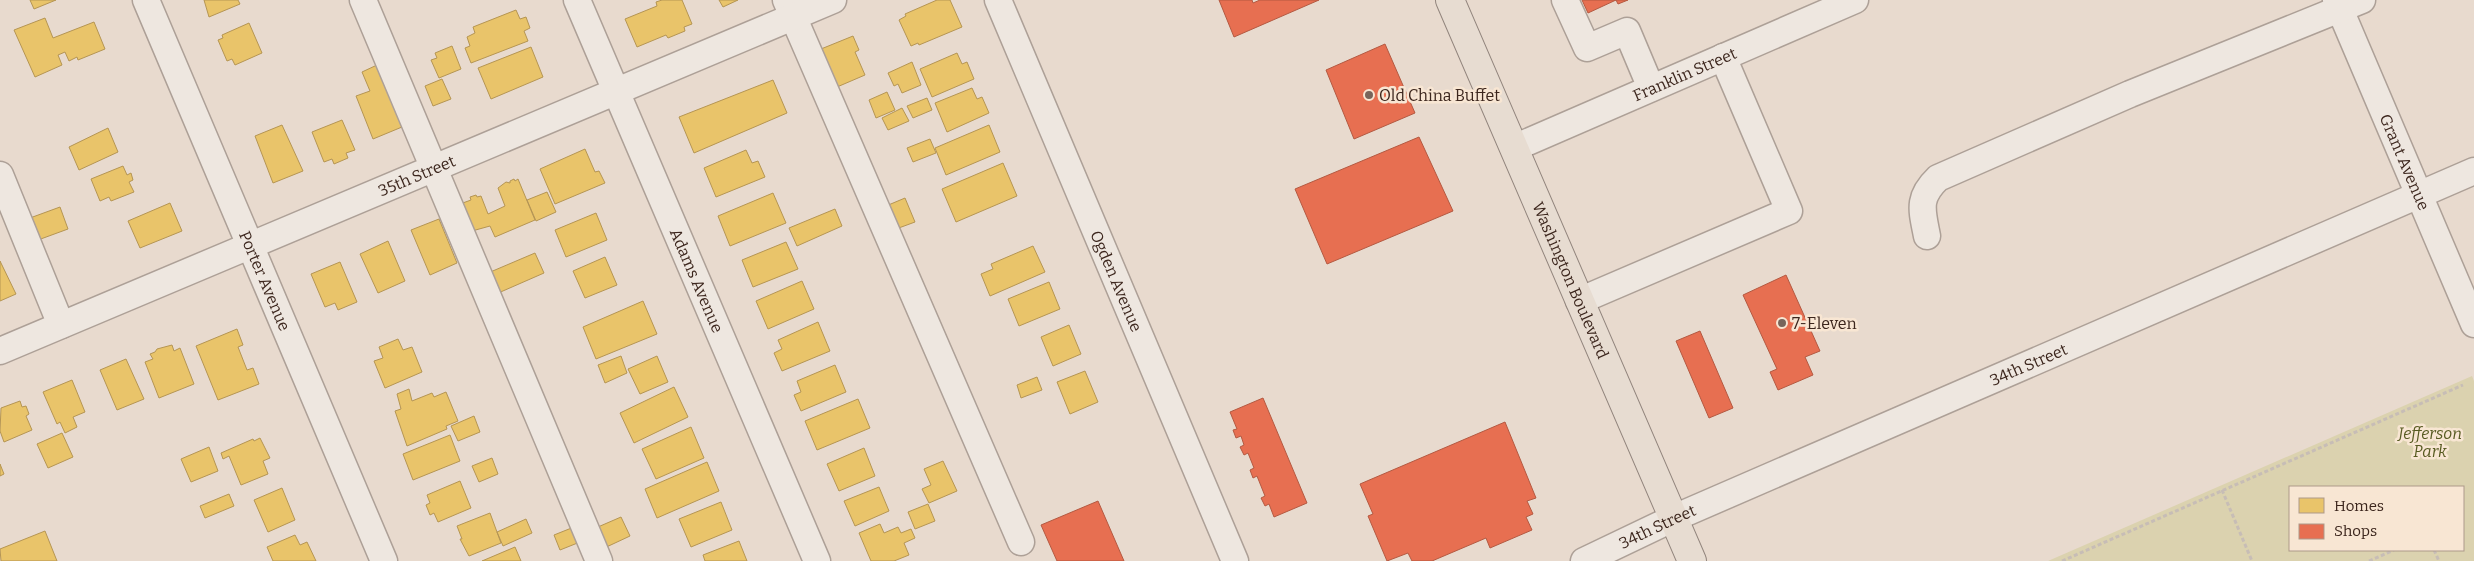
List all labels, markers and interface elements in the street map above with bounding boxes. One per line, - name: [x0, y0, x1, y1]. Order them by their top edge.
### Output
- street label: Franklin Street: [1630, 44, 1740, 105]
- place label: Old China Buffet: [1379, 86, 1500, 105]
- marker: Old China Buffet: [1363, 89, 1375, 101]
- street label: Grant Avenue: [2376, 111, 2433, 213]
- street label: 35th Street: [375, 151, 458, 201]
- street label: Washington Boulevard: [1528, 199, 1613, 362]
- street label: Adams Avenue: [666, 226, 727, 336]
- street label: Porter Avenue: [235, 228, 294, 334]
- street label: Ogden Avenue: [1086, 228, 1146, 335]
- place label: 7-Eleven: [1792, 314, 1857, 333]
- marker: 7-Eleven: [1776, 317, 1788, 329]
- street label: 34th Street: [1987, 340, 2070, 390]
- park label: Jefferson Park: [2396, 424, 2462, 461]
- legend: [2289, 486, 2464, 551]
- text: Homes: [2334, 497, 2384, 515]
- street label: 34th Street: [1616, 501, 1699, 553]
- text: Shops: [2334, 522, 2377, 540]

